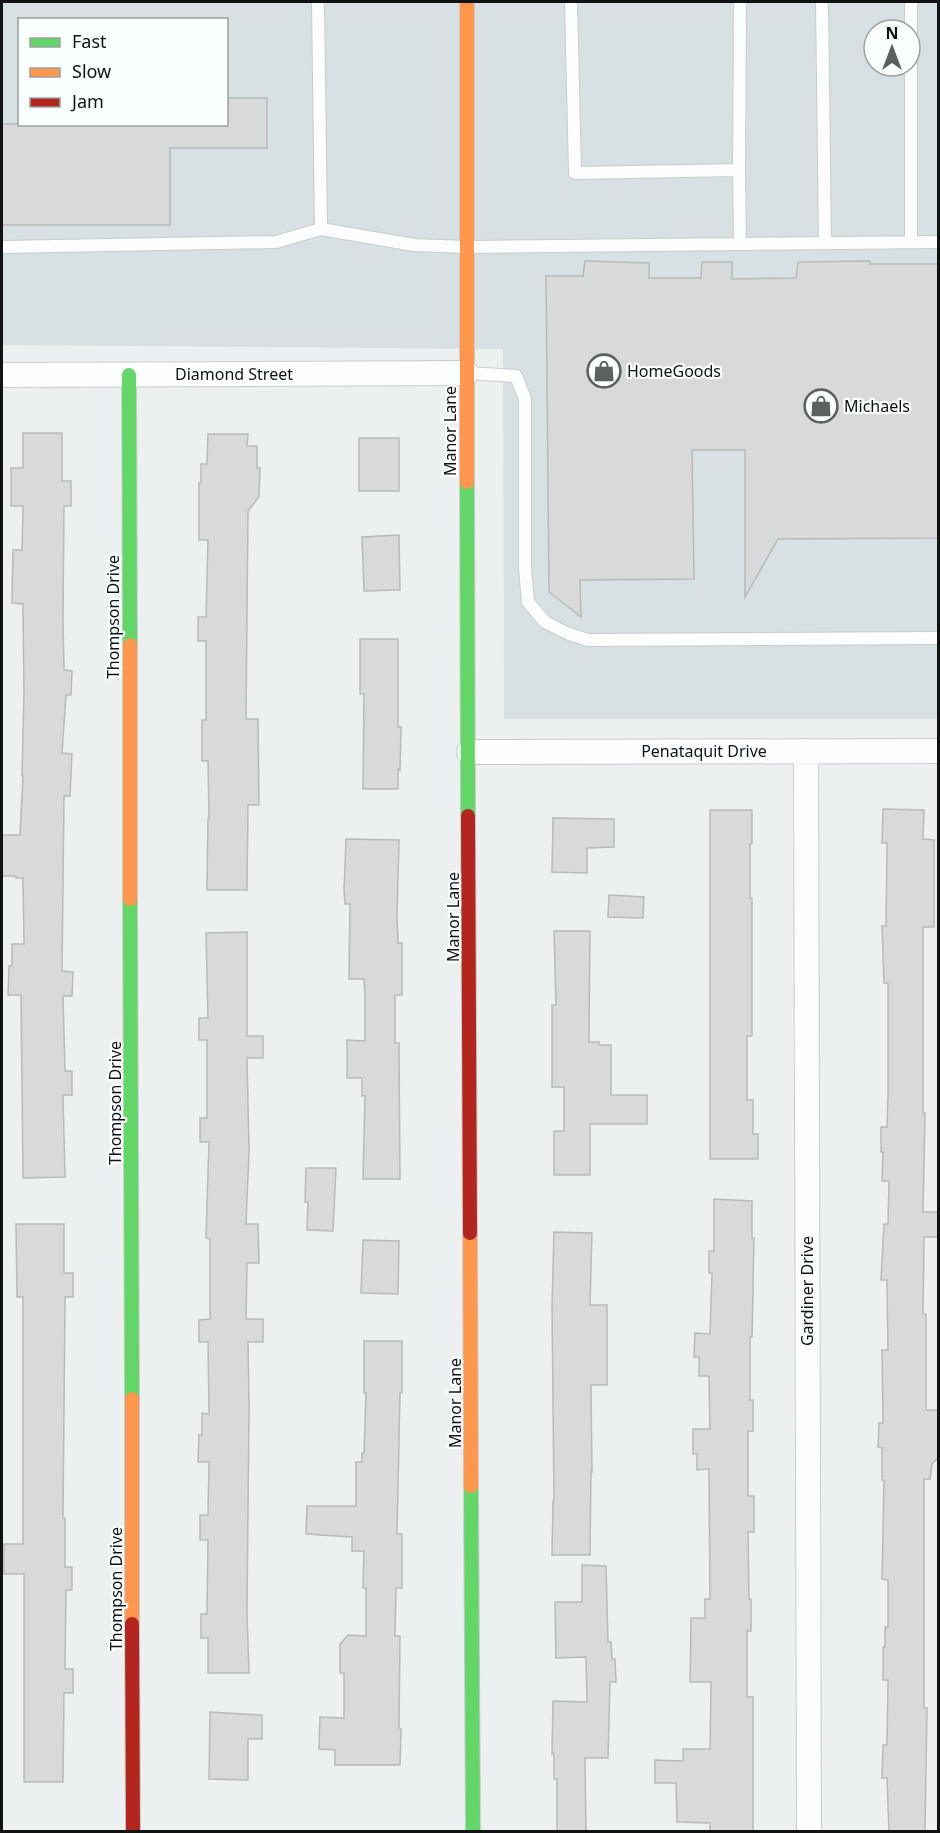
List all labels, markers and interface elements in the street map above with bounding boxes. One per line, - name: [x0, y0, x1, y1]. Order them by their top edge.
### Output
- legend: [18, 18, 228, 126]
- north arrow: [862, 18, 922, 78]
- text: N: [885, 22, 899, 44]
- text: Fast: [72, 29, 107, 53]
- text: Slow: [72, 59, 111, 83]
- text: Jam: [70, 89, 104, 113]
- shop icon: HomeGoods: [586, 353, 622, 389]
- place label: HomeGoods: [627, 360, 721, 382]
- street label: Diamond Street: [175, 363, 293, 385]
- street label: Manor Lane: [439, 386, 461, 476]
- shop icon: Michaels: [803, 388, 839, 424]
- place label: Michaels: [844, 395, 910, 417]
- street label: Thompson Drive: [102, 555, 124, 679]
- street label: Penataquit Drive: [641, 740, 767, 762]
- street label: Manor Lane: [442, 872, 464, 962]
- street label: Thompson Drive: [104, 1041, 126, 1165]
- street label: Gardiner Drive: [796, 1236, 818, 1346]
- street label: Manor Lane: [444, 1358, 466, 1448]
- street label: Thompson Drive: [105, 1527, 127, 1651]

